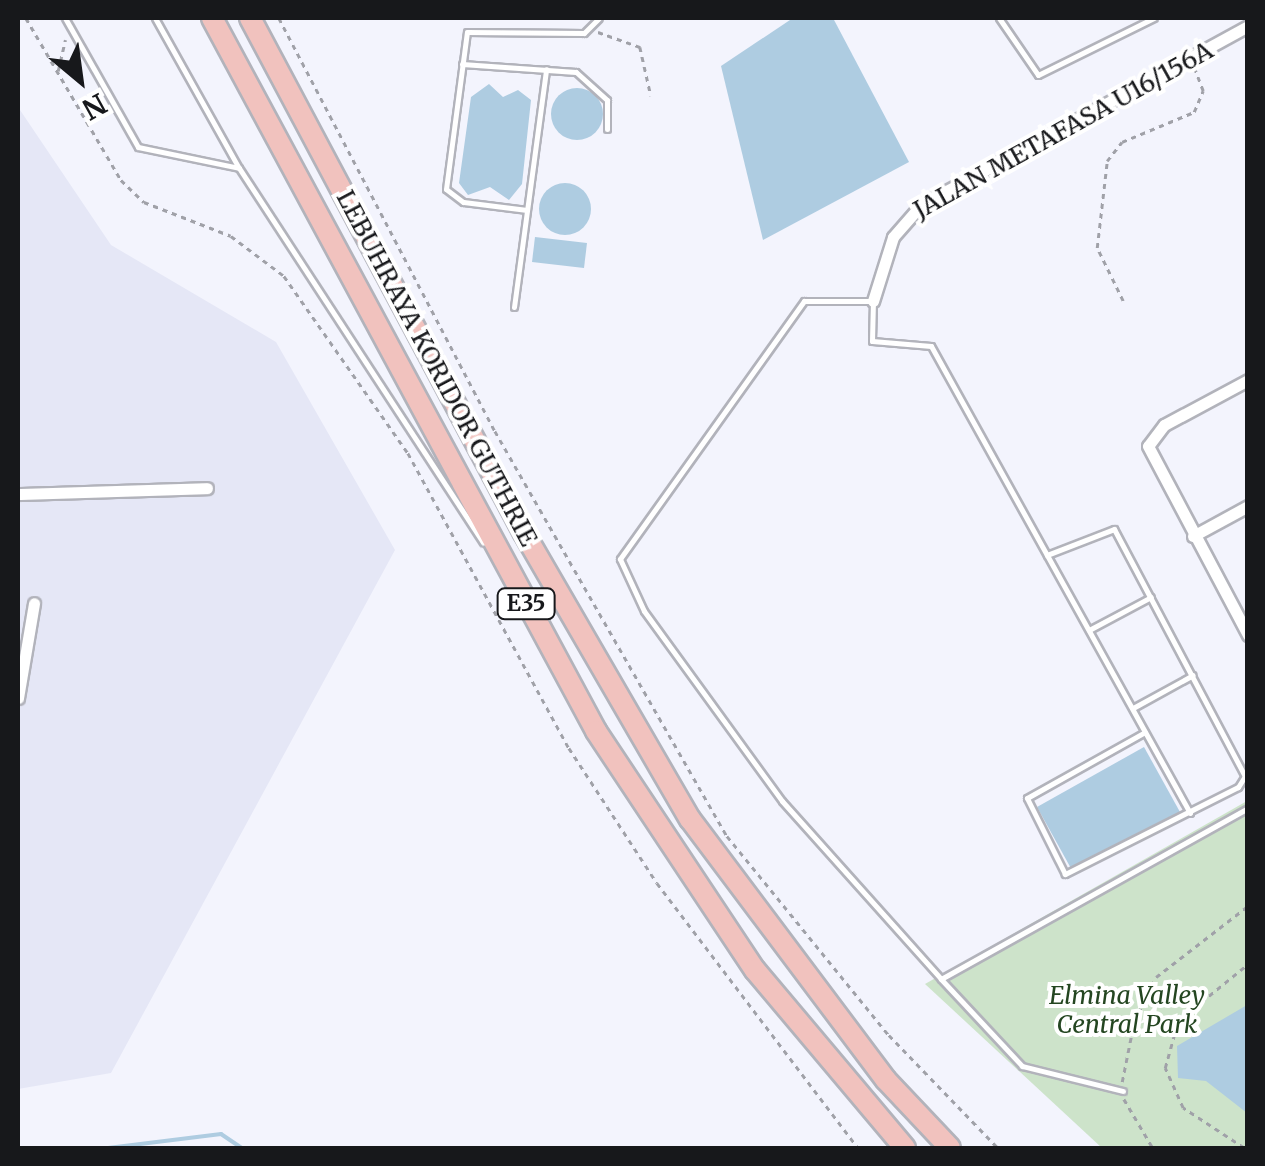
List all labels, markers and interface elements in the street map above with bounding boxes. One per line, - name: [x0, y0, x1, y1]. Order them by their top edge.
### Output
- north arrow: [30, 30, 130, 130]
- street label: JALAN METAFASA U16/156A: [908, 35, 1218, 225]
- text: N: [76, 85, 113, 127]
- street label: LEBUHRAYA KORIDOR GUTHRIE: [330, 185, 544, 551]
- road number: E35: [496, 587, 556, 621]
- park label: Elmina Valley Central Park: [1049, 981, 1205, 1040]

